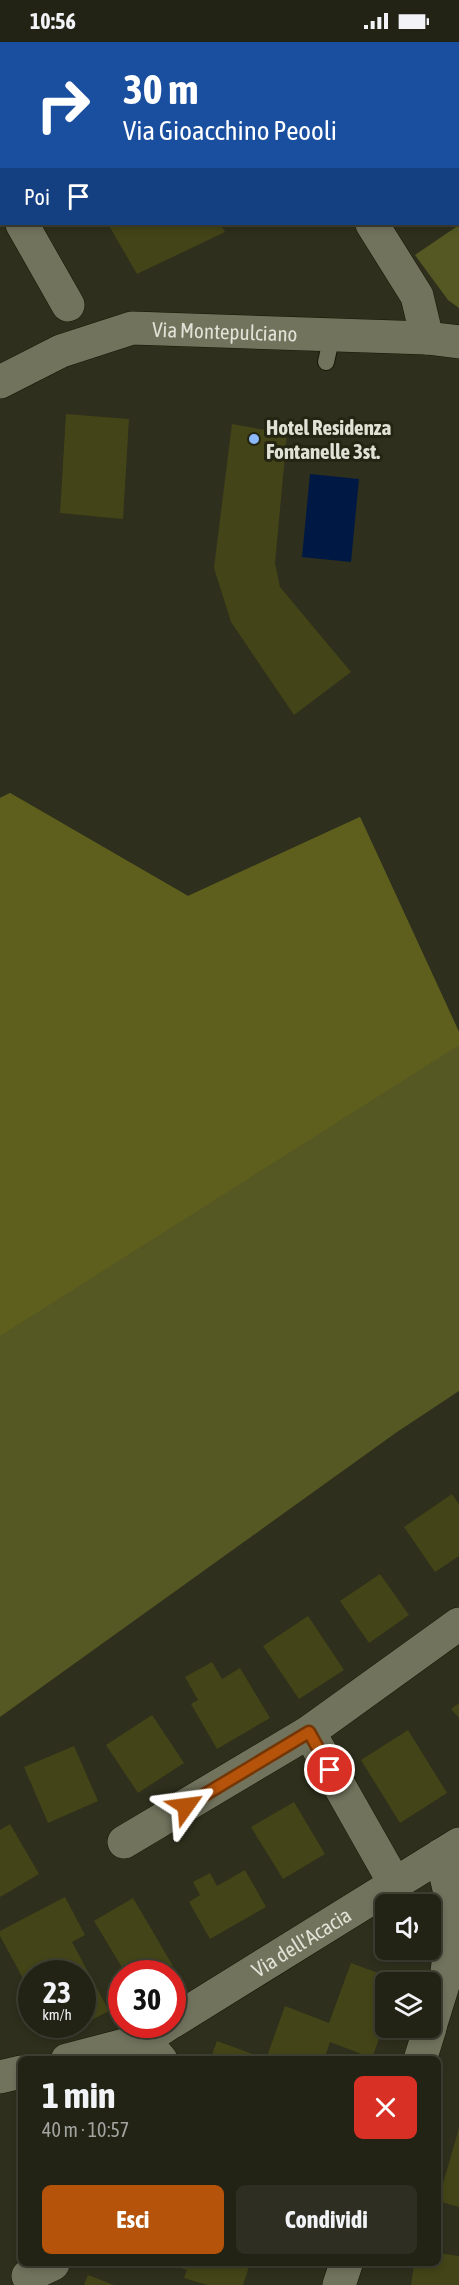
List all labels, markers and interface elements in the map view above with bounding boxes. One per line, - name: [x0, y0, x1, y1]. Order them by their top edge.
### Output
- text: 10:56: [30, 8, 76, 34]
- text: 30 m: [123, 65, 198, 113]
- icon: right: [24, 66, 102, 144]
- text: Via Gioacchino Peooli: [123, 115, 337, 146]
- icon: arrive: [62, 180, 95, 213]
- text: Poi: [24, 184, 50, 210]
- street label: Via Montepulciano: [152, 317, 298, 346]
- place label: Hotel Residenza Fontanelle 3st.: [266, 415, 391, 463]
- marker: Hotel Residenza Fontanelle 3st.: [247, 432, 261, 446]
- pin: [304, 1744, 355, 1795]
- icon: arrive: [313, 1753, 346, 1786]
- position arrow: [154, 1774, 218, 1838]
- map controls: [375, 1894, 441, 2038]
- button: sound: [375, 1894, 441, 1960]
- street label: Via dell'Acacia: [247, 1902, 355, 1982]
- speed limit sign: 30: [108, 1960, 186, 2038]
- button: layers: [375, 1972, 441, 2038]
- text: 23: [43, 1975, 71, 2009]
- text: km/h: [42, 2006, 72, 2023]
- text: 1 min: [42, 2074, 116, 2116]
- button: close: [354, 2076, 417, 2139]
- text: 40 m · 10:57: [42, 2118, 129, 2141]
- button: Esci: [42, 2185, 224, 2254]
- button: Condividi: [236, 2185, 417, 2254]

